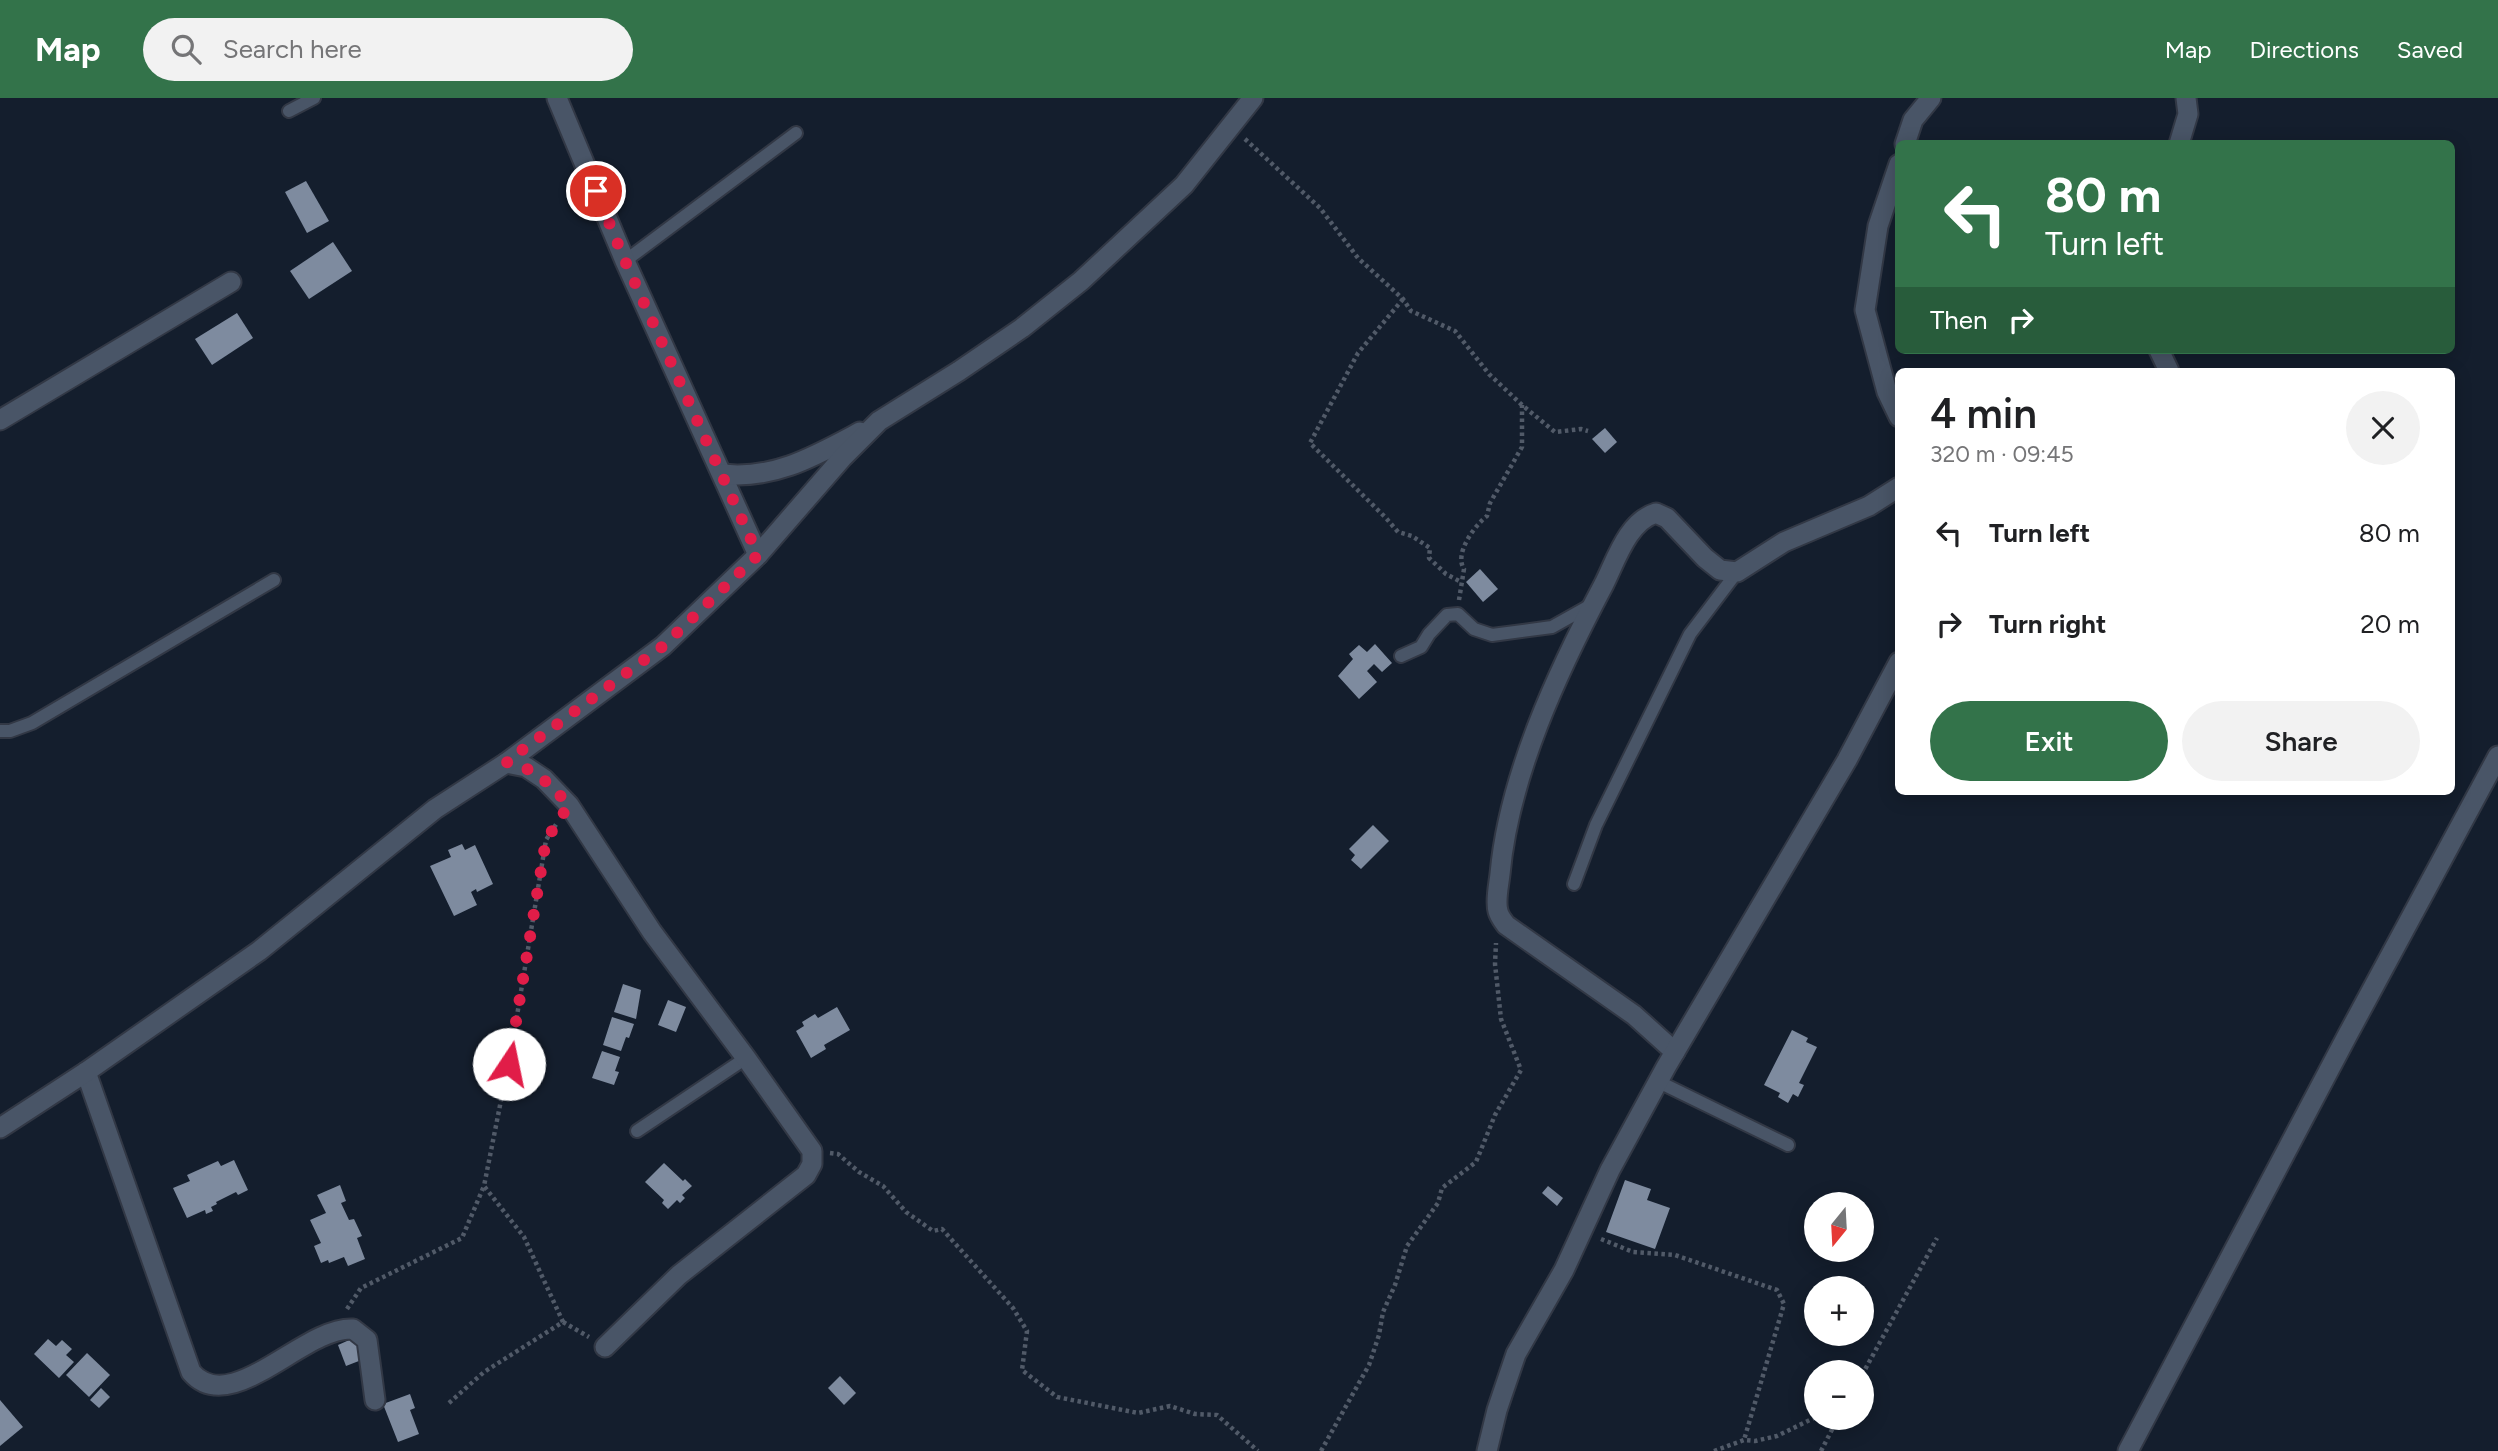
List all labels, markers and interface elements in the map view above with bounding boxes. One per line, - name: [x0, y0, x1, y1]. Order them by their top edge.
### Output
- search box: [143, 18, 633, 81]
- text: Map: [35, 30, 101, 69]
- icon: search: [167, 30, 205, 68]
- text: Search here: [223, 33, 362, 65]
- text: Map: [2165, 35, 2211, 64]
- text: Directions: [2249, 35, 2359, 64]
- text: Saved: [2397, 35, 2463, 64]
- pin: [566, 161, 626, 221]
- text: 80 m: [2045, 165, 2161, 224]
- icon: left: [1930, 168, 2021, 259]
- icon: arrive: [577, 172, 615, 210]
- text: Turn left: [2045, 225, 2164, 263]
- icon: right: [2002, 301, 2040, 339]
- text: Then: [1930, 304, 1988, 336]
- text: 4 min: [1930, 388, 2037, 439]
- button: close: [2346, 391, 2420, 465]
- text: 320 m · 09:45: [1930, 440, 2074, 468]
- icon: left: [1930, 514, 1968, 552]
- text: Turn left: [1989, 517, 2090, 549]
- text: 80 m: [2359, 517, 2420, 549]
- icon: right: [1930, 605, 1968, 643]
- text: Turn right: [1989, 608, 2106, 640]
- text: 20 m: [2360, 608, 2420, 640]
- button: Exit: [1930, 701, 2168, 781]
- button: Share: [2182, 701, 2420, 781]
- position arrow: [472, 1027, 546, 1101]
- north arrow: [1804, 1192, 1874, 1262]
- map controls: [1804, 1192, 1874, 1430]
- button: +: [1804, 1276, 1874, 1346]
- button: −: [1804, 1360, 1874, 1430]

